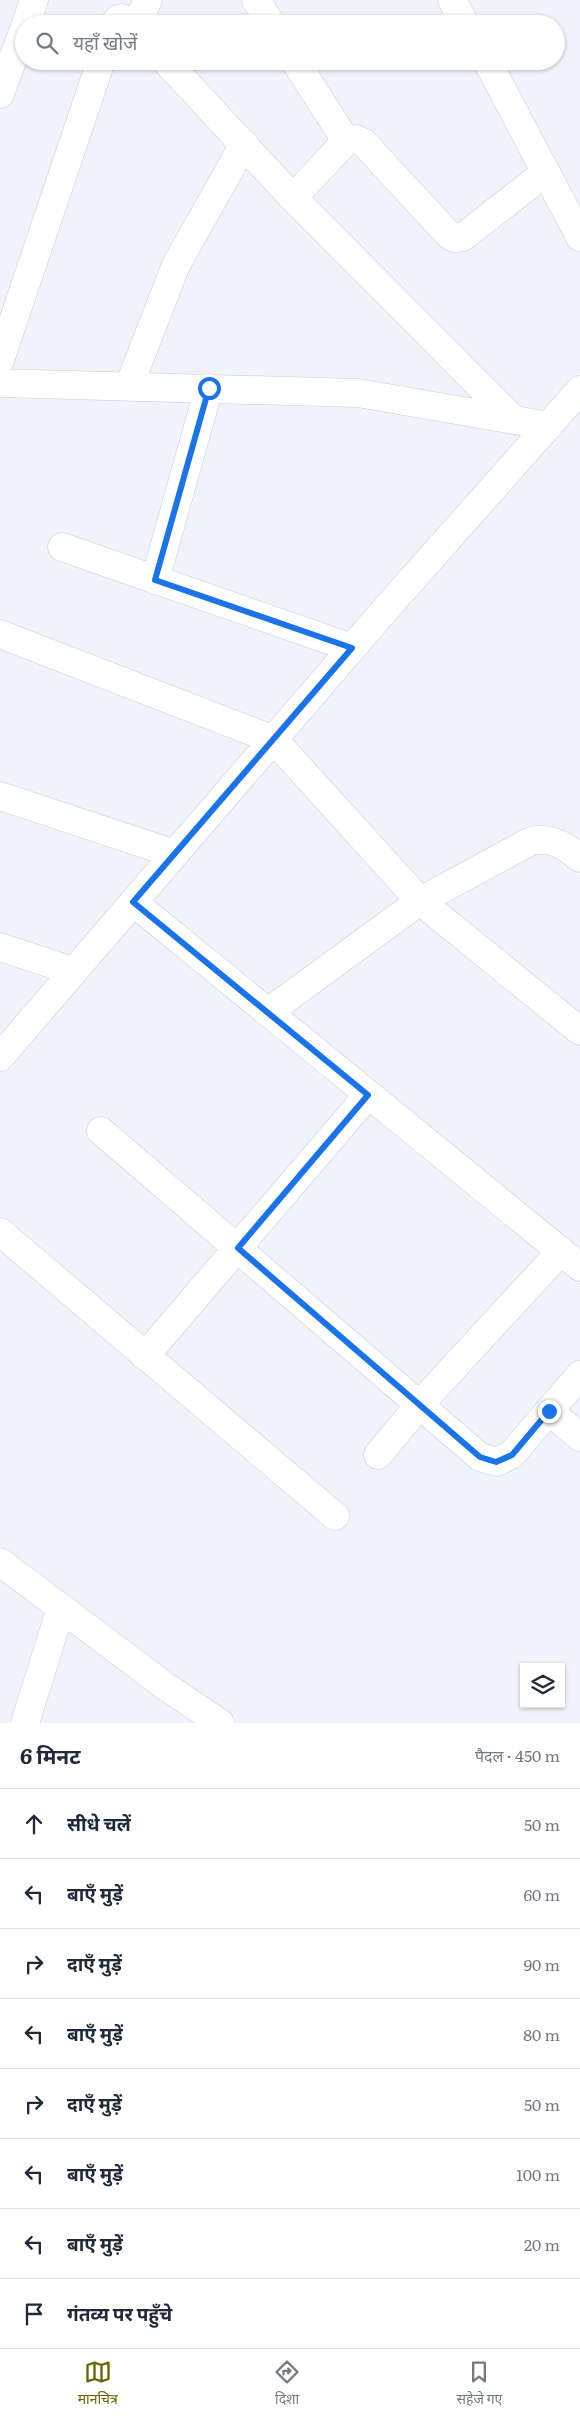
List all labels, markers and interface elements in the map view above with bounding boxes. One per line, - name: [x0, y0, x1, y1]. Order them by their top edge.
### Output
- search box: [15, 15, 565, 70]
- text: यहाँ खोजें: [73, 28, 137, 56]
- icon: search: [33, 29, 61, 57]
- route start: [198, 377, 221, 400]
- route end: [538, 1400, 561, 1423]
- map controls: [520, 1663, 565, 1708]
- button: layers: [520, 1663, 565, 1708]
- text: 6 मिनट: [20, 1739, 81, 1770]
- text: पैदल · 450 m: [475, 1743, 560, 1767]
- text: सीधे चलें: [67, 1809, 131, 1837]
- icon: ahead: [20, 1810, 48, 1838]
- text: 50 m: [524, 1812, 560, 1836]
- text: बाएँ मुड़ें: [67, 1879, 123, 1907]
- icon: left: [20, 1880, 48, 1908]
- text: 60 m: [523, 1882, 560, 1906]
- text: दाएँ मुड़ें: [67, 1949, 122, 1977]
- icon: right: [20, 1950, 48, 1978]
- text: 90 m: [524, 1952, 560, 1976]
- text: बाएँ मुड़ें: [67, 2019, 123, 2047]
- icon: left: [20, 2020, 48, 2048]
- text: 80 m: [523, 2022, 560, 2046]
- text: दाएँ मुड़ें: [67, 2089, 122, 2117]
- icon: right: [20, 2090, 48, 2118]
- text: 50 m: [524, 2092, 560, 2116]
- text: बाएँ मुड़ें: [67, 2159, 123, 2187]
- icon: left: [20, 2160, 48, 2188]
- text: 100 m: [516, 2162, 560, 2186]
- text: बाएँ मुड़ें: [67, 2229, 123, 2257]
- icon: left: [20, 2230, 48, 2258]
- text: 20 m: [524, 2232, 560, 2256]
- text: गंतव्य पर पहुँचे: [67, 2299, 172, 2327]
- icon: arrive: [20, 2300, 48, 2328]
- tab: मानचित्र: [78, 2358, 118, 2410]
- tab: दिशा: [273, 2358, 301, 2410]
- tab: सहेजे गए: [457, 2358, 502, 2410]

